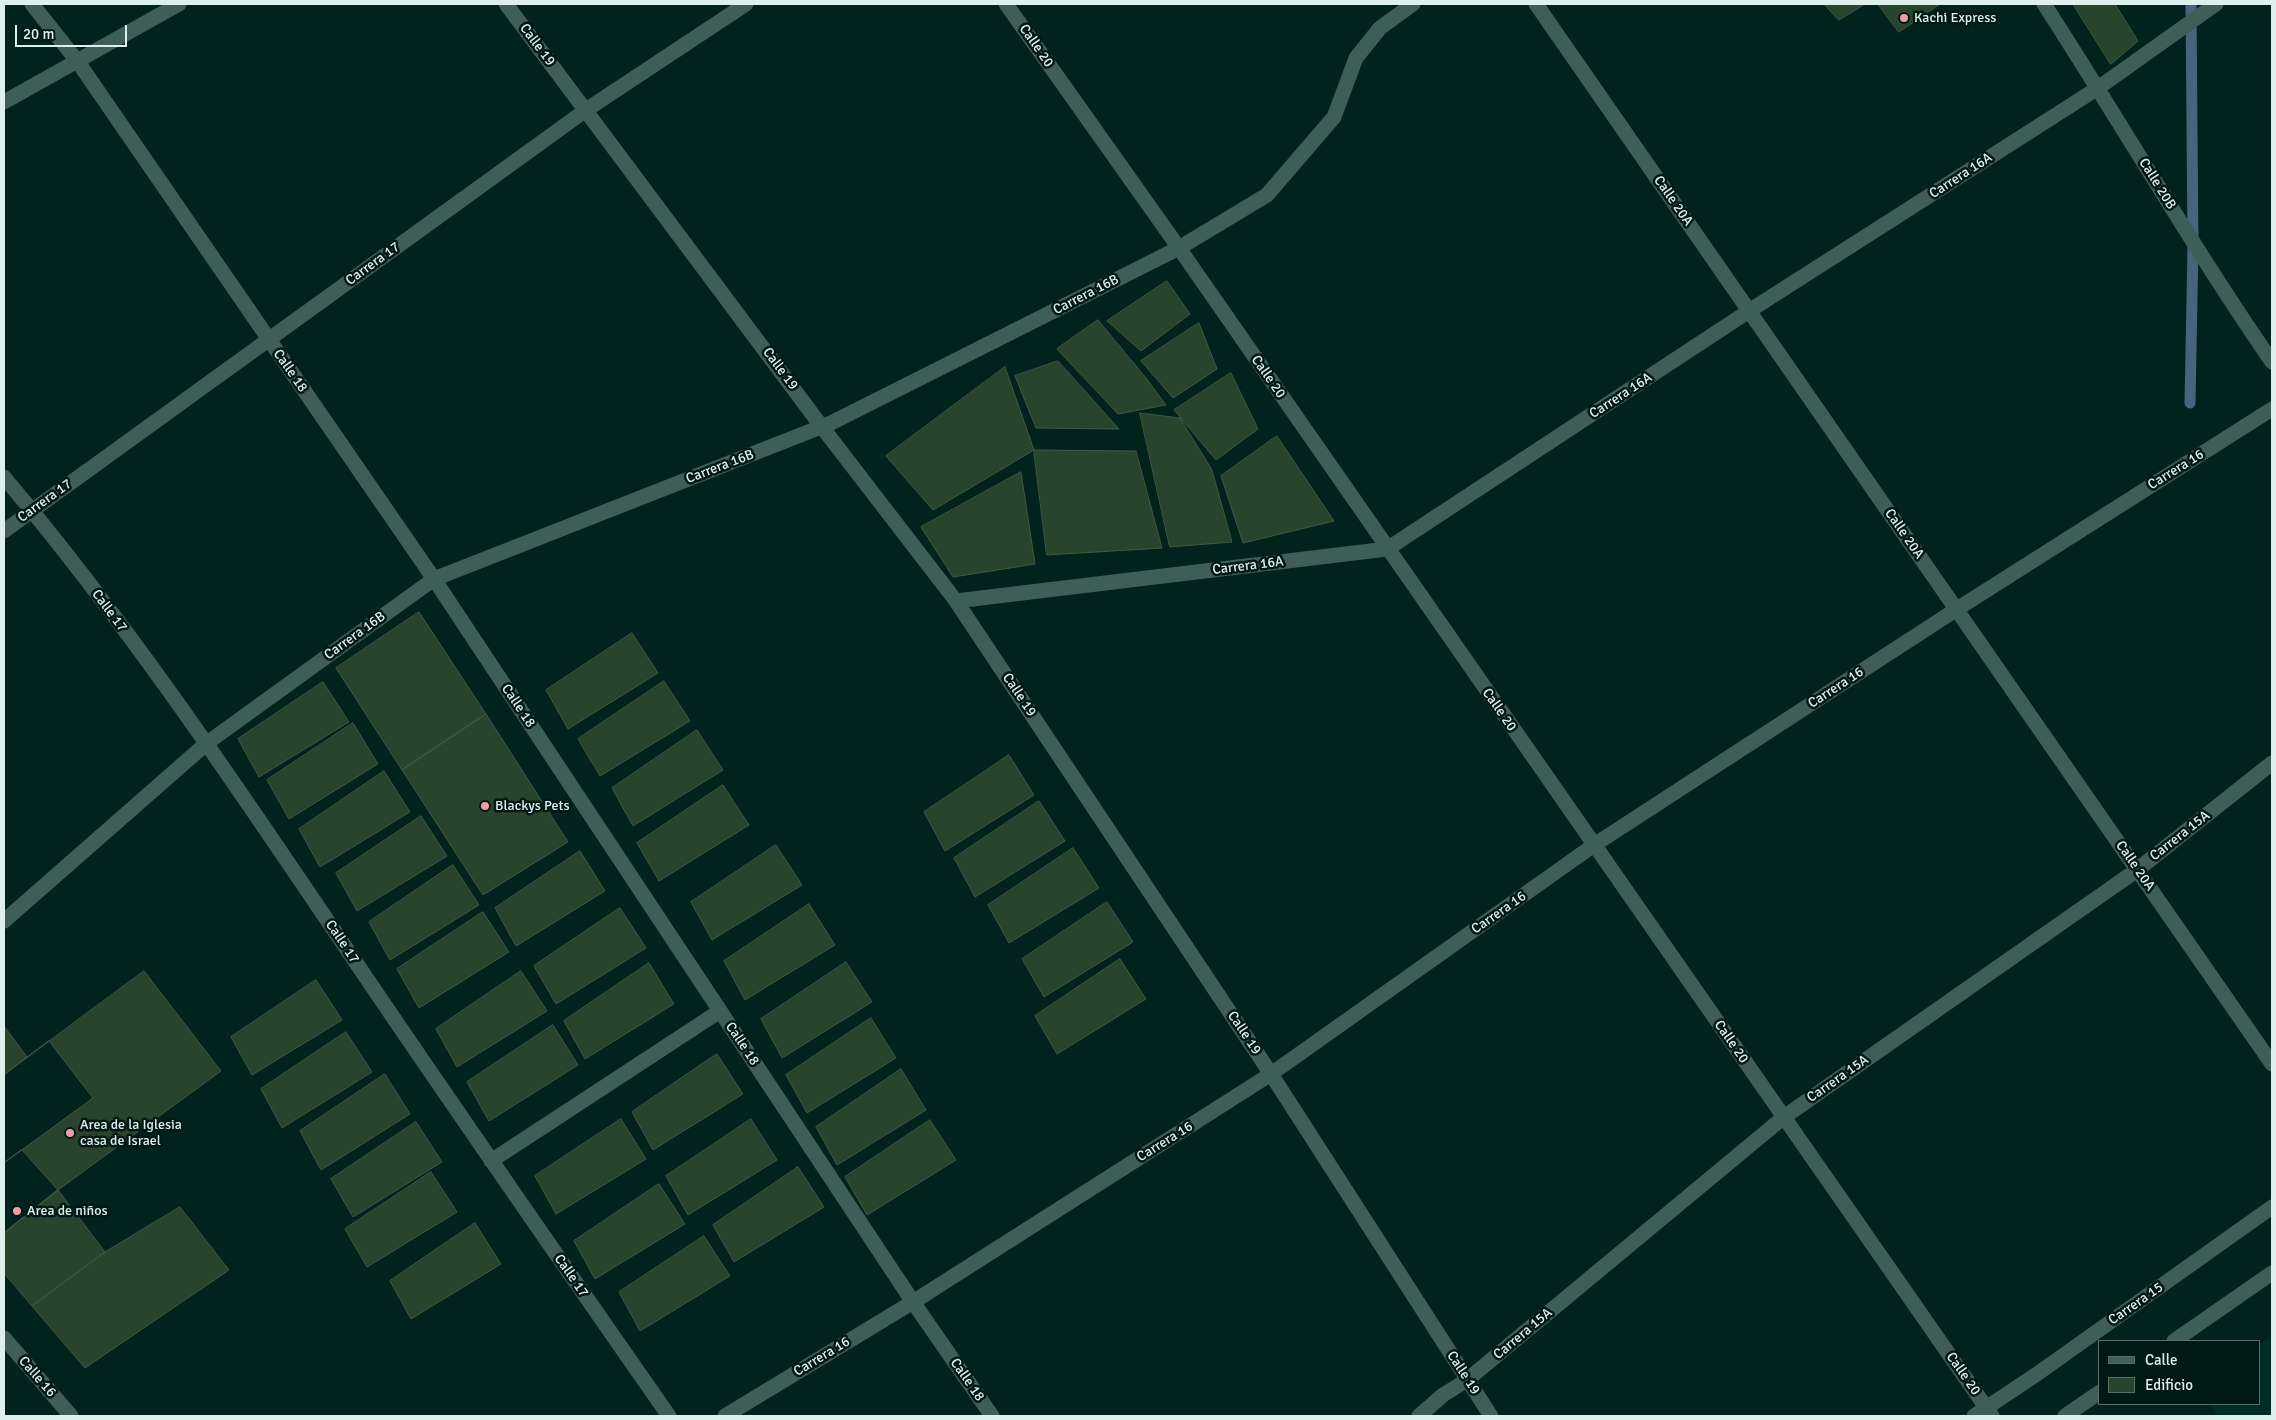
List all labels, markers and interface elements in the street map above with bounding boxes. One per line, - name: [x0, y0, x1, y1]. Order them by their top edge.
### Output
- place label: Kachi Express: [1914, 10, 1996, 26]
- marker: Kachi Express: [1898, 12, 1910, 24]
- scale bar: [18, 15, 130, 47]
- street label: Calle 19: [516, 21, 558, 69]
- street label: Calle 20: [1015, 21, 1057, 71]
- text: 20 m: [23, 25, 54, 43]
- street label: Carrera 16A: [1926, 150, 1996, 202]
- street label: Calle 20B: [2135, 155, 2179, 213]
- street label: Calle 20A: [1650, 173, 1696, 229]
- street label: Carrera 17: [343, 239, 403, 289]
- street label: Carrera 16B: [1050, 271, 1122, 319]
- street label: Calle 19: [759, 345, 801, 393]
- street label: Calle 18: [269, 346, 311, 396]
- street label: Calle 20: [1247, 352, 1289, 402]
- street label: Carrera 16A: [1586, 370, 1656, 422]
- street label: Carrera 16B: [684, 446, 756, 488]
- street label: Carrera 16: [2145, 446, 2207, 494]
- street label: Carrera 17: [15, 476, 75, 526]
- street label: Calle 20A: [1881, 506, 1927, 562]
- street label: Carrera 16A: [1212, 553, 1284, 579]
- street label: Calle 17: [88, 587, 130, 635]
- street label: Carrera 16B: [321, 608, 389, 664]
- street label: Carrera 16: [1805, 664, 1867, 712]
- street label: Calle 19: [998, 670, 1040, 720]
- street label: Calle 18: [497, 681, 539, 731]
- street label: Calle 20: [1478, 685, 1520, 735]
- place label: Blackys Pets: [495, 798, 570, 814]
- marker: Blackys Pets: [479, 800, 491, 812]
- street label: Carrera 15A: [2147, 807, 2213, 865]
- street label: Calle 20A: [2112, 838, 2158, 894]
- street label: Carrera 16: [1468, 888, 1530, 938]
- street label: Calle 17: [321, 917, 363, 967]
- street label: Calle 19: [1223, 1008, 1265, 1058]
- street label: Calle 20: [1710, 1017, 1752, 1067]
- street label: Calle 18: [721, 1019, 763, 1069]
- street label: Carrera 15A: [1804, 1052, 1872, 1106]
- place label: Area de la Iglesia casa de Israel: [80, 1117, 182, 1150]
- street label: Carrera 16: [1134, 1118, 1196, 1166]
- marker: Area de la Iglesia casa de Israel: [64, 1127, 76, 1139]
- place label: Area de niños: [27, 1203, 108, 1219]
- marker: Area de niños: [11, 1205, 23, 1217]
- street label: Calle 17: [550, 1251, 592, 1301]
- street label: Carrera 15: [2105, 1279, 2167, 1329]
- street label: Carrera 15A: [1490, 1305, 1556, 1363]
- street label: Carrera 16: [791, 1334, 853, 1380]
- legend: [2098, 1340, 2261, 1405]
- street label: Calle 19: [1443, 1348, 1483, 1398]
- street label: Calle 20: [1942, 1349, 1984, 1399]
- text: Calle: [2145, 1351, 2178, 1369]
- street label: Calle 16: [15, 1353, 59, 1401]
- street label: Calle 18: [946, 1355, 988, 1405]
- text: Edificio: [2145, 1376, 2193, 1394]

